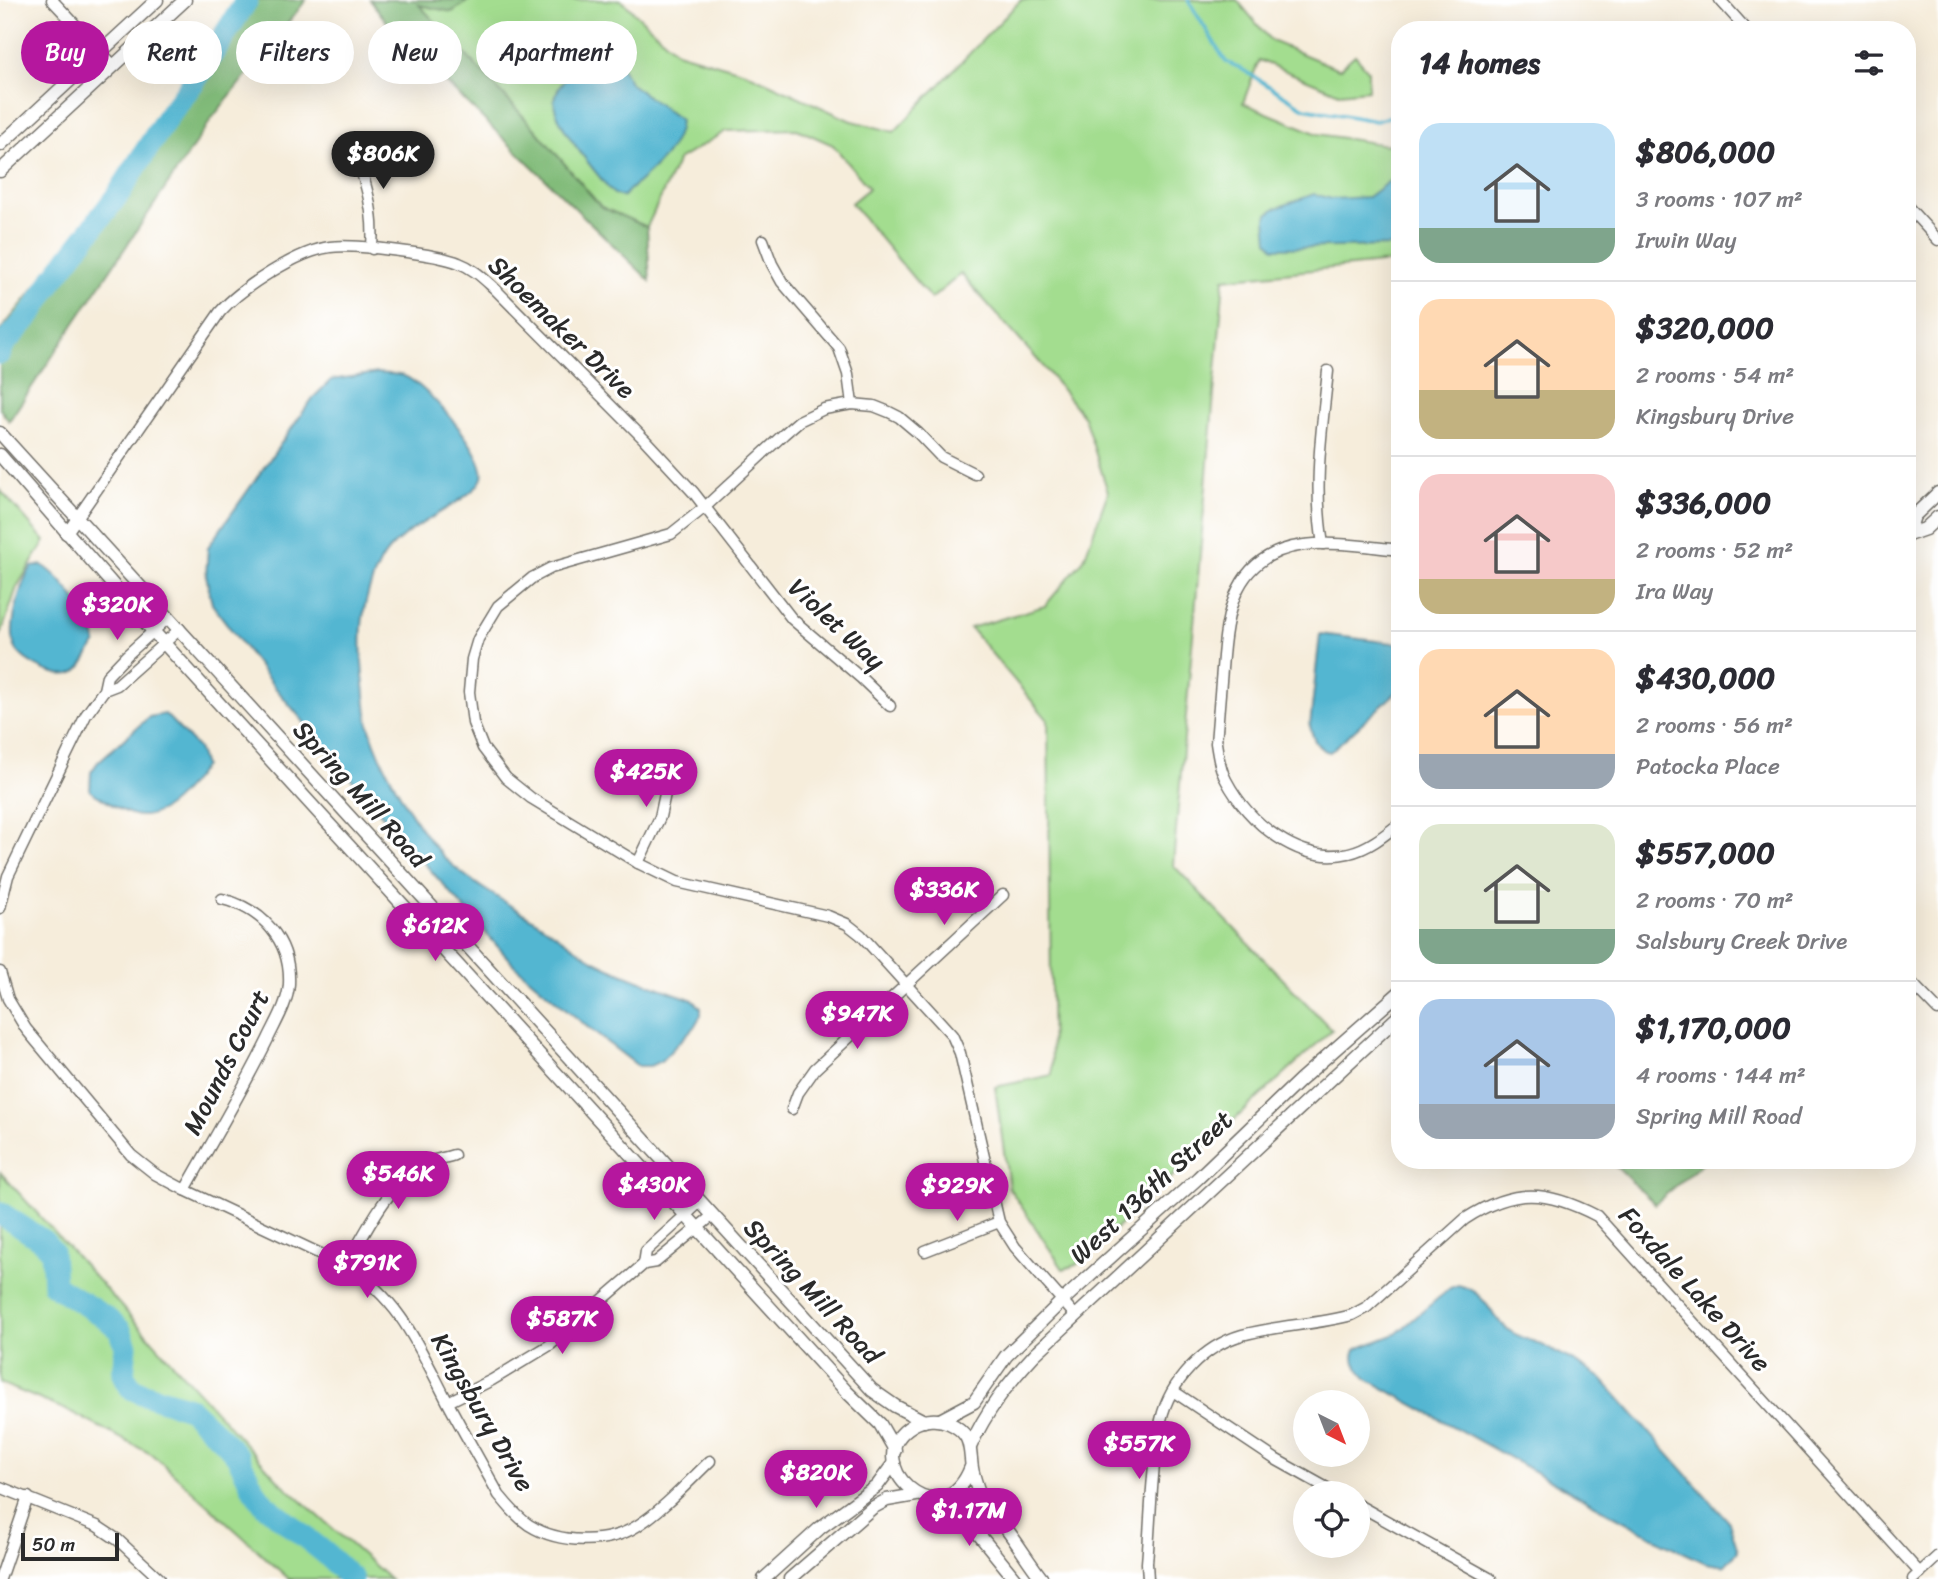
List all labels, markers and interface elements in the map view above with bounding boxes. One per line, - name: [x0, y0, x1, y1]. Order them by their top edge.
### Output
- chip: Buy: [21, 21, 109, 84]
- chip: Rent: [123, 21, 222, 84]
- chip: Filters: [236, 21, 354, 84]
- chip: New: [368, 21, 462, 84]
- chip: Apartment: [476, 21, 637, 84]
- text: 14 homes: [1419, 36, 1540, 90]
- icon: filters: [1850, 44, 1888, 82]
- text: $806,000: [1636, 125, 1775, 179]
- pin: $806K: [334, 132, 432, 191]
- text: $806K: [348, 133, 418, 174]
- icon: home: [1475, 151, 1559, 235]
- text: 3 rooms · 107 m²: [1636, 179, 1803, 220]
- text: Irwin Way: [1636, 220, 1736, 261]
- street label: Shoemaker Drive: [477, 244, 647, 411]
- text: $320,000: [1636, 301, 1774, 355]
- icon: home: [1475, 327, 1559, 411]
- text: 2 rooms · 54 m²: [1636, 355, 1794, 396]
- text: Kingsbury Drive: [1636, 396, 1794, 437]
- text: $336,000: [1636, 476, 1771, 530]
- icon: home: [1475, 502, 1559, 586]
- text: 2 rooms · 52 m²: [1636, 530, 1793, 571]
- street label: Violet Way: [777, 566, 897, 682]
- text: Ira Way: [1636, 571, 1713, 612]
- pin: $320K: [68, 582, 166, 642]
- text: $320K: [82, 584, 152, 625]
- text: $430,000: [1636, 651, 1775, 705]
- icon: home: [1475, 677, 1559, 761]
- text: 2 rooms · 56 m²: [1636, 705, 1793, 746]
- street label: Spring Mill Road: [281, 709, 442, 881]
- text: Patocka Place: [1636, 746, 1780, 787]
- pin: $425K: [597, 750, 695, 809]
- text: $425K: [610, 751, 682, 792]
- text: $557,000: [1636, 826, 1775, 880]
- icon: home: [1475, 852, 1559, 936]
- pin: $336K: [895, 867, 993, 927]
- text: $336K: [910, 869, 978, 910]
- text: 2 rooms · 70 m²: [1636, 880, 1794, 921]
- pin: $612K: [386, 904, 484, 963]
- text: $612K: [402, 905, 468, 946]
- text: Salsbury Creek Drive: [1636, 921, 1847, 962]
- street label: Mounds Court: [170, 981, 282, 1143]
- pin: $947K: [808, 992, 906, 1051]
- text: $947K: [821, 993, 893, 1034]
- text: $1,170,000: [1636, 1001, 1791, 1055]
- icon: home: [1475, 1027, 1559, 1111]
- text: 4 rooms · 144 m²: [1636, 1055, 1806, 1096]
- text: Spring Mill Road: [1636, 1096, 1802, 1137]
- street label: West 136th Street: [1058, 1098, 1244, 1276]
- pin: $546K: [349, 1152, 447, 1211]
- text: $546K: [363, 1153, 433, 1194]
- pin: $430K: [605, 1162, 703, 1222]
- text: $430K: [618, 1164, 690, 1205]
- pin: $929K: [908, 1164, 1006, 1223]
- text: $929K: [922, 1165, 992, 1206]
- street label: Foxdale Lake Drive: [1607, 1195, 1783, 1383]
- street label: Spring Mill Road: [732, 1207, 895, 1377]
- pin: $791K: [318, 1240, 416, 1300]
- text: $791K: [334, 1242, 400, 1283]
- pin: $587K: [513, 1296, 611, 1356]
- text: $587K: [527, 1298, 597, 1339]
- street label: Kingsbury Drive: [418, 1323, 548, 1501]
- north arrow: [1293, 1390, 1370, 1466]
- map controls: [1293, 1390, 1370, 1558]
- pin: $557K: [1090, 1422, 1188, 1481]
- text: $557K: [1104, 1423, 1174, 1464]
- pin: $820K: [767, 1450, 865, 1510]
- text: $820K: [780, 1452, 852, 1493]
- button: locate: [1293, 1481, 1370, 1558]
- pin: $1.17M: [912, 1488, 1026, 1548]
- text: $1.17M: [932, 1490, 1006, 1531]
- text: 50 m: [32, 1528, 75, 1561]
- scale bar: [21, 1530, 119, 1562]

